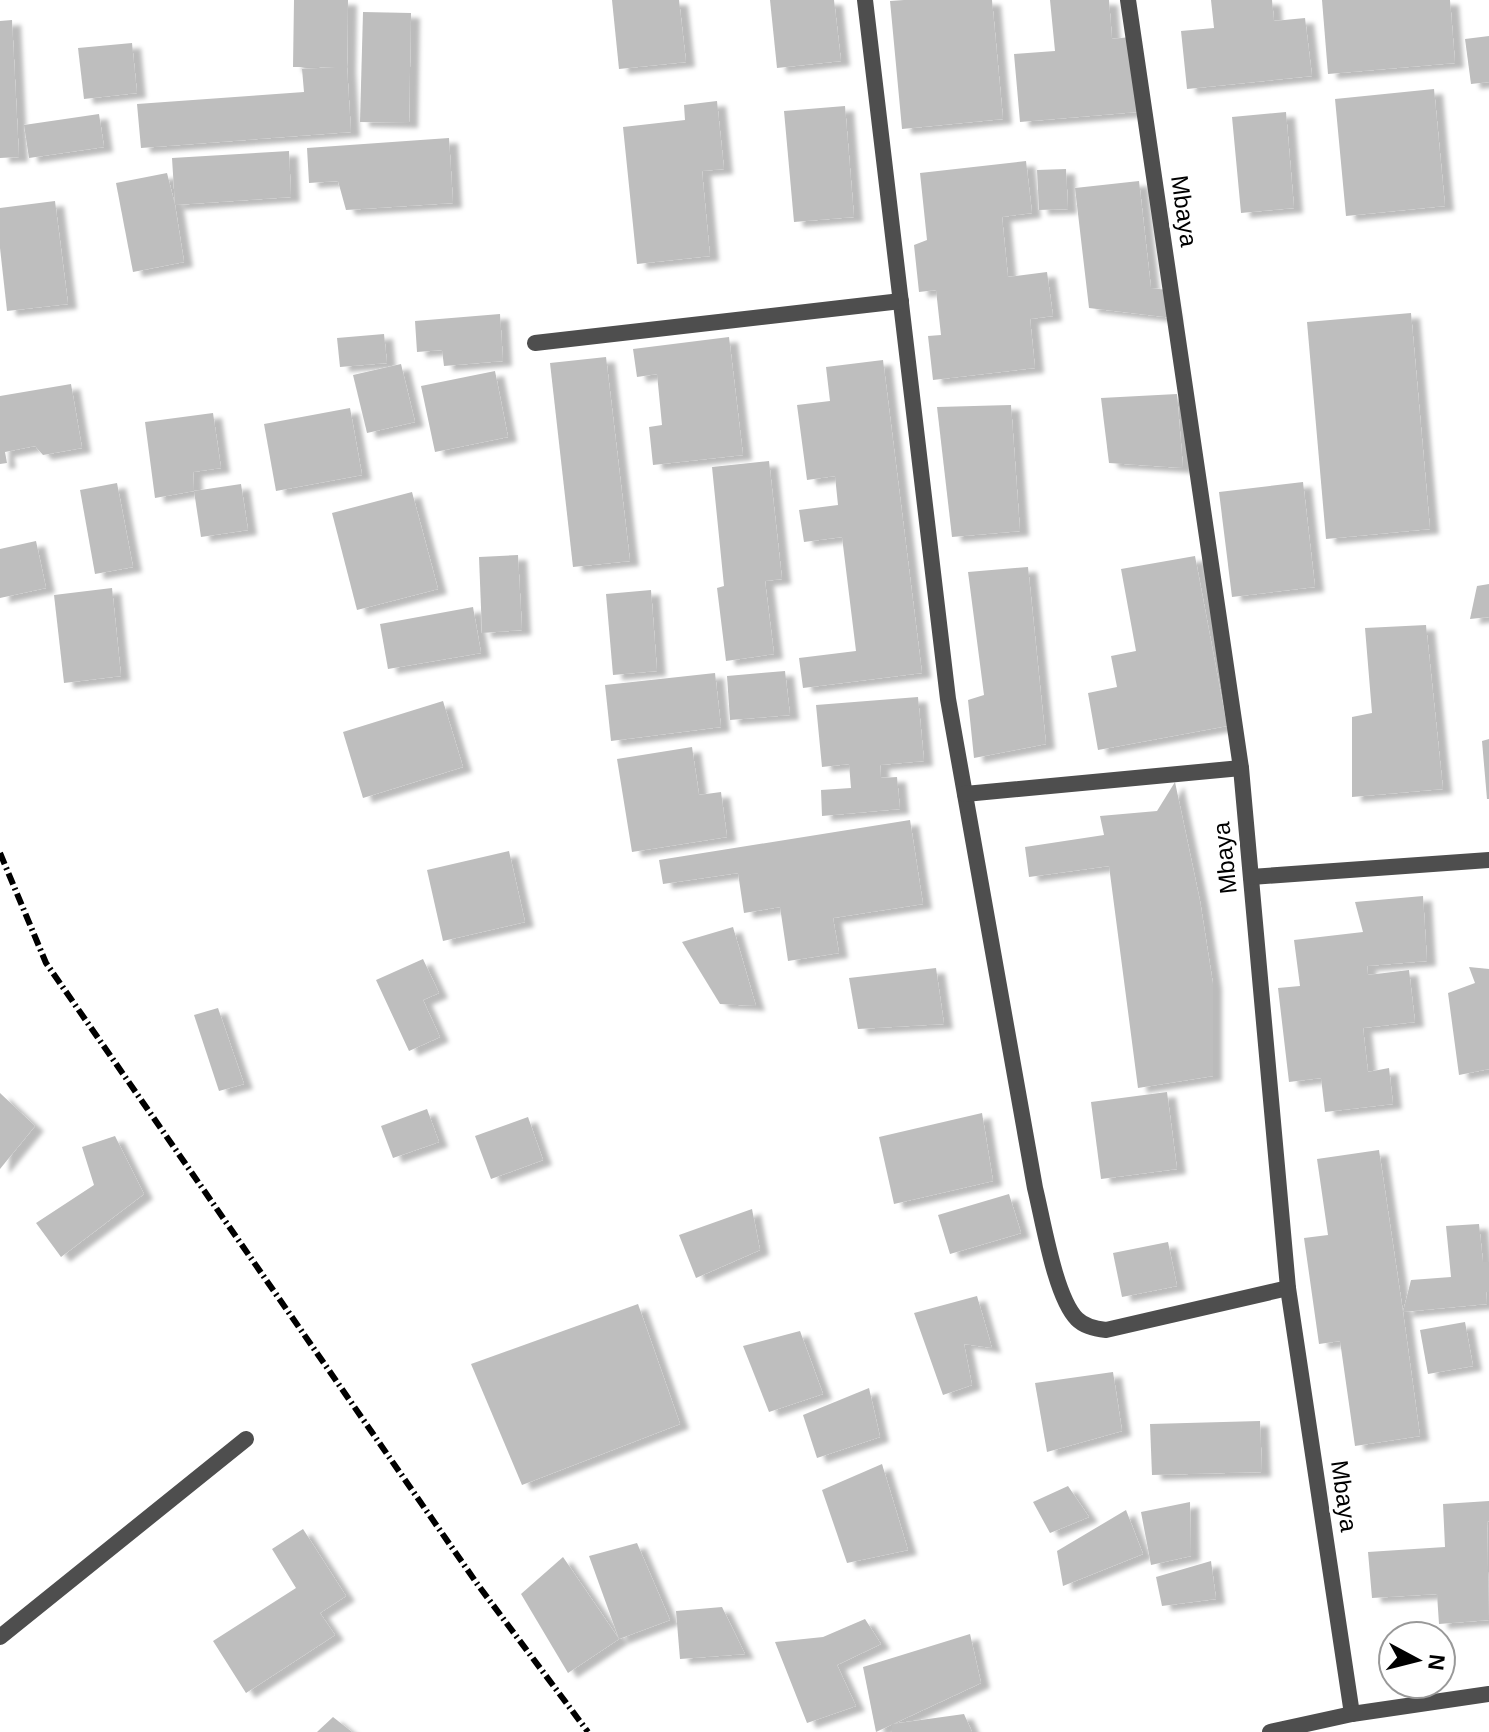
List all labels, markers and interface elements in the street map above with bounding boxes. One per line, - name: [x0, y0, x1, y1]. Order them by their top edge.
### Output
- street label: Mbaya: [1166, 173, 1203, 249]
- street label: Mbaya: [1207, 820, 1242, 895]
- street label: Mbaya: [1326, 1458, 1363, 1534]
- north arrow: [1377, 1620, 1457, 1700]
- text: N: [1423, 1653, 1450, 1672]

